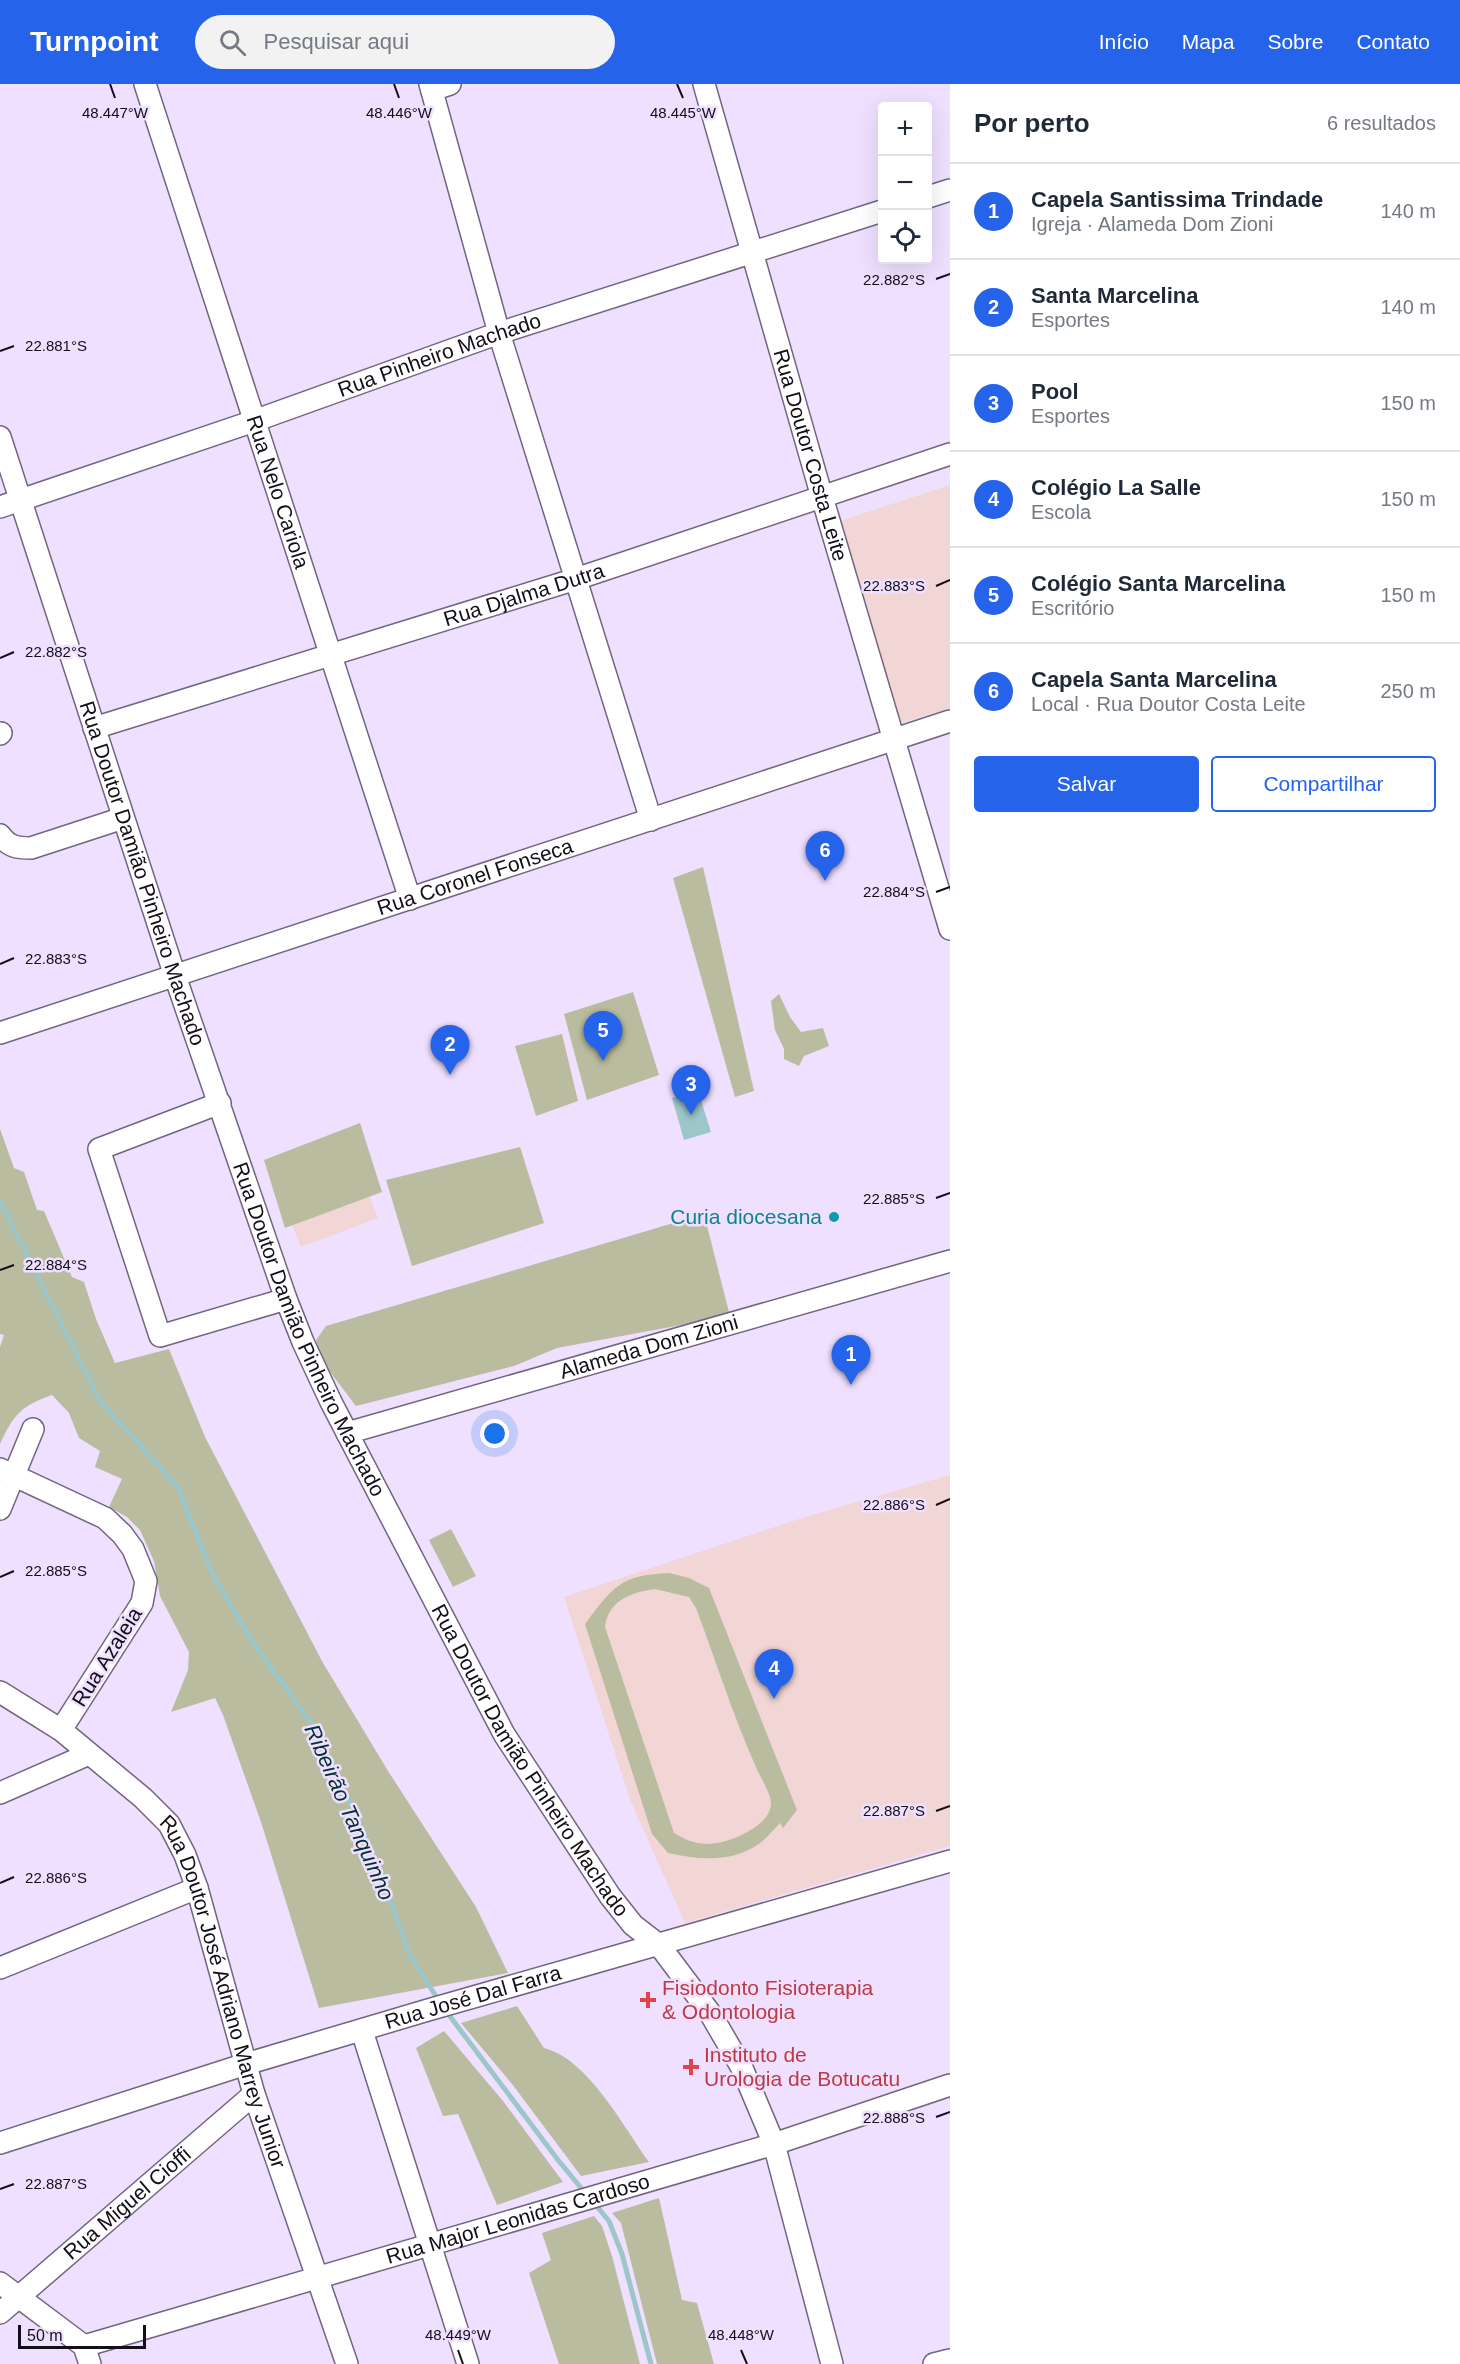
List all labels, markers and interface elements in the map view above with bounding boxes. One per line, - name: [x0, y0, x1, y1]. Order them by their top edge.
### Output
- search box: [195, 15, 615, 69]
- text: Turnpoint: [30, 26, 159, 57]
- icon: search: [216, 26, 249, 59]
- text: Pesquisar aqui: [264, 29, 409, 54]
- text: Início: [1099, 30, 1149, 53]
- text: Mapa: [1182, 30, 1234, 53]
- text: Sobre: [1267, 30, 1323, 53]
- text: Contato: [1356, 30, 1430, 53]
- map controls: [878, 102, 932, 264]
- button: +: [878, 102, 932, 156]
- text: 48.447°W: [82, 104, 149, 121]
- text: 48.446°W: [366, 104, 433, 121]
- text: 48.445°W: [650, 104, 717, 121]
- text: Por perto: [974, 108, 1090, 138]
- text: 6 resultados: [1327, 112, 1436, 134]
- button: −: [878, 156, 932, 210]
- text: Capela Santissima Trindade: [1031, 187, 1323, 212]
- text: 1: [988, 200, 999, 222]
- text: 140 m: [1380, 200, 1436, 222]
- button: locate: [878, 210, 932, 264]
- text: Igreja · Alameda Dom Zioni: [1031, 213, 1273, 235]
- text: 22.882°S: [863, 271, 925, 288]
- text: Santa Marcelina: [1031, 283, 1199, 308]
- text: 2: [988, 296, 999, 318]
- text: 140 m: [1380, 296, 1436, 318]
- street label: Rua Pinheiro Machado: [335, 308, 544, 401]
- text: Esportes: [1031, 309, 1110, 331]
- text: 22.881°S: [25, 337, 87, 354]
- street label: Rua Doutor Costa Leite: [769, 346, 852, 564]
- text: Pool: [1031, 379, 1079, 404]
- text: 3: [988, 392, 999, 414]
- text: 150 m: [1380, 392, 1436, 414]
- text: Esportes: [1031, 405, 1110, 427]
- street label: Rua Nelo Cariola: [242, 412, 314, 572]
- text: Colégio La Salle: [1031, 475, 1201, 500]
- text: 4: [988, 488, 999, 510]
- text: 150 m: [1380, 488, 1436, 510]
- text: Escola: [1031, 501, 1091, 523]
- street label: Rua Djalma Dutra: [441, 558, 607, 630]
- text: Colégio Santa Marcelina: [1031, 571, 1285, 596]
- text: 22.883°S: [863, 577, 925, 594]
- text: 5: [988, 584, 999, 606]
- text: 150 m: [1380, 584, 1436, 606]
- text: Escritório: [1031, 597, 1114, 619]
- text: 22.882°S: [25, 643, 87, 660]
- text: Capela Santa Marcelina: [1031, 667, 1277, 692]
- text: 6: [988, 680, 999, 702]
- text: 250 m: [1380, 680, 1436, 702]
- text: Local · Rua Doutor Costa Leite: [1031, 693, 1306, 715]
- street label: Rua Doutor Damião Pinheiro Machado: [76, 698, 210, 1048]
- button: Salvar: [974, 756, 1199, 812]
- button: Compartilhar: [1211, 756, 1436, 812]
- pin: 6: [806, 832, 844, 881]
- street label: Rua Coronel Fonseca: [374, 834, 576, 919]
- text: 22.884°S: [863, 883, 925, 900]
- text: 22.883°S: [25, 950, 87, 967]
- pin: 5: [584, 1012, 622, 1061]
- pin: 2: [430, 1026, 470, 1075]
- pin: 3: [672, 1066, 710, 1115]
- street label: Rua Doutor Damião Pinheiro Machado: [229, 1159, 390, 1500]
- text: 22.885°S: [863, 1190, 925, 1207]
- place label: Curia diocesana: [670, 1205, 822, 1228]
- marker: Curia diocesana: [827, 1210, 841, 1224]
- text: 22.884°S: [25, 1256, 87, 1273]
- street label: Alameda Dom Zioni: [557, 1310, 741, 1383]
- pin: 1: [832, 1336, 870, 1385]
- your location: [480, 1419, 509, 1448]
- text: 22.886°S: [863, 1496, 925, 1513]
- text: 22.885°S: [25, 1562, 87, 1579]
- street label: Rua Doutor Damião Pinheiro Machado: [427, 1600, 634, 1921]
- street label: Rua Azaleia: [67, 1603, 146, 1710]
- pin: 4: [754, 1650, 794, 1699]
- water label: Ribeirão Tanquinho: [299, 1720, 400, 1904]
- text: 22.887°S: [863, 1802, 925, 1819]
- street label: Rua Doutor José Adriano Marrey Junior: [156, 1810, 291, 2171]
- text: 22.886°S: [25, 1869, 87, 1886]
- street label: Rua José Dal Farra: [382, 1961, 564, 2033]
- place label: Fisiodonto Fisioterapia & Odontologia: [662, 1976, 874, 2023]
- marker: Fisiodonto Fisioterapia & Odontologia: [639, 1991, 657, 2009]
- place label: Instituto de Urologia de Botucatu: [704, 2043, 900, 2090]
- marker: Instituto de Urologia de Botucatu: [682, 2058, 700, 2076]
- text: 22.888°S: [863, 2109, 925, 2126]
- street label: Rua Miguel Cioffi: [59, 2142, 195, 2264]
- street label: Rua Major Leonidas Cardoso: [383, 2169, 652, 2268]
- text: 22.887°S: [25, 2175, 87, 2192]
- scale bar: [18, 2322, 146, 2350]
- text: 48.449°W: [425, 2326, 492, 2343]
- text: 48.448°W: [708, 2326, 775, 2343]
- text: 50 m: [27, 2327, 63, 2344]

